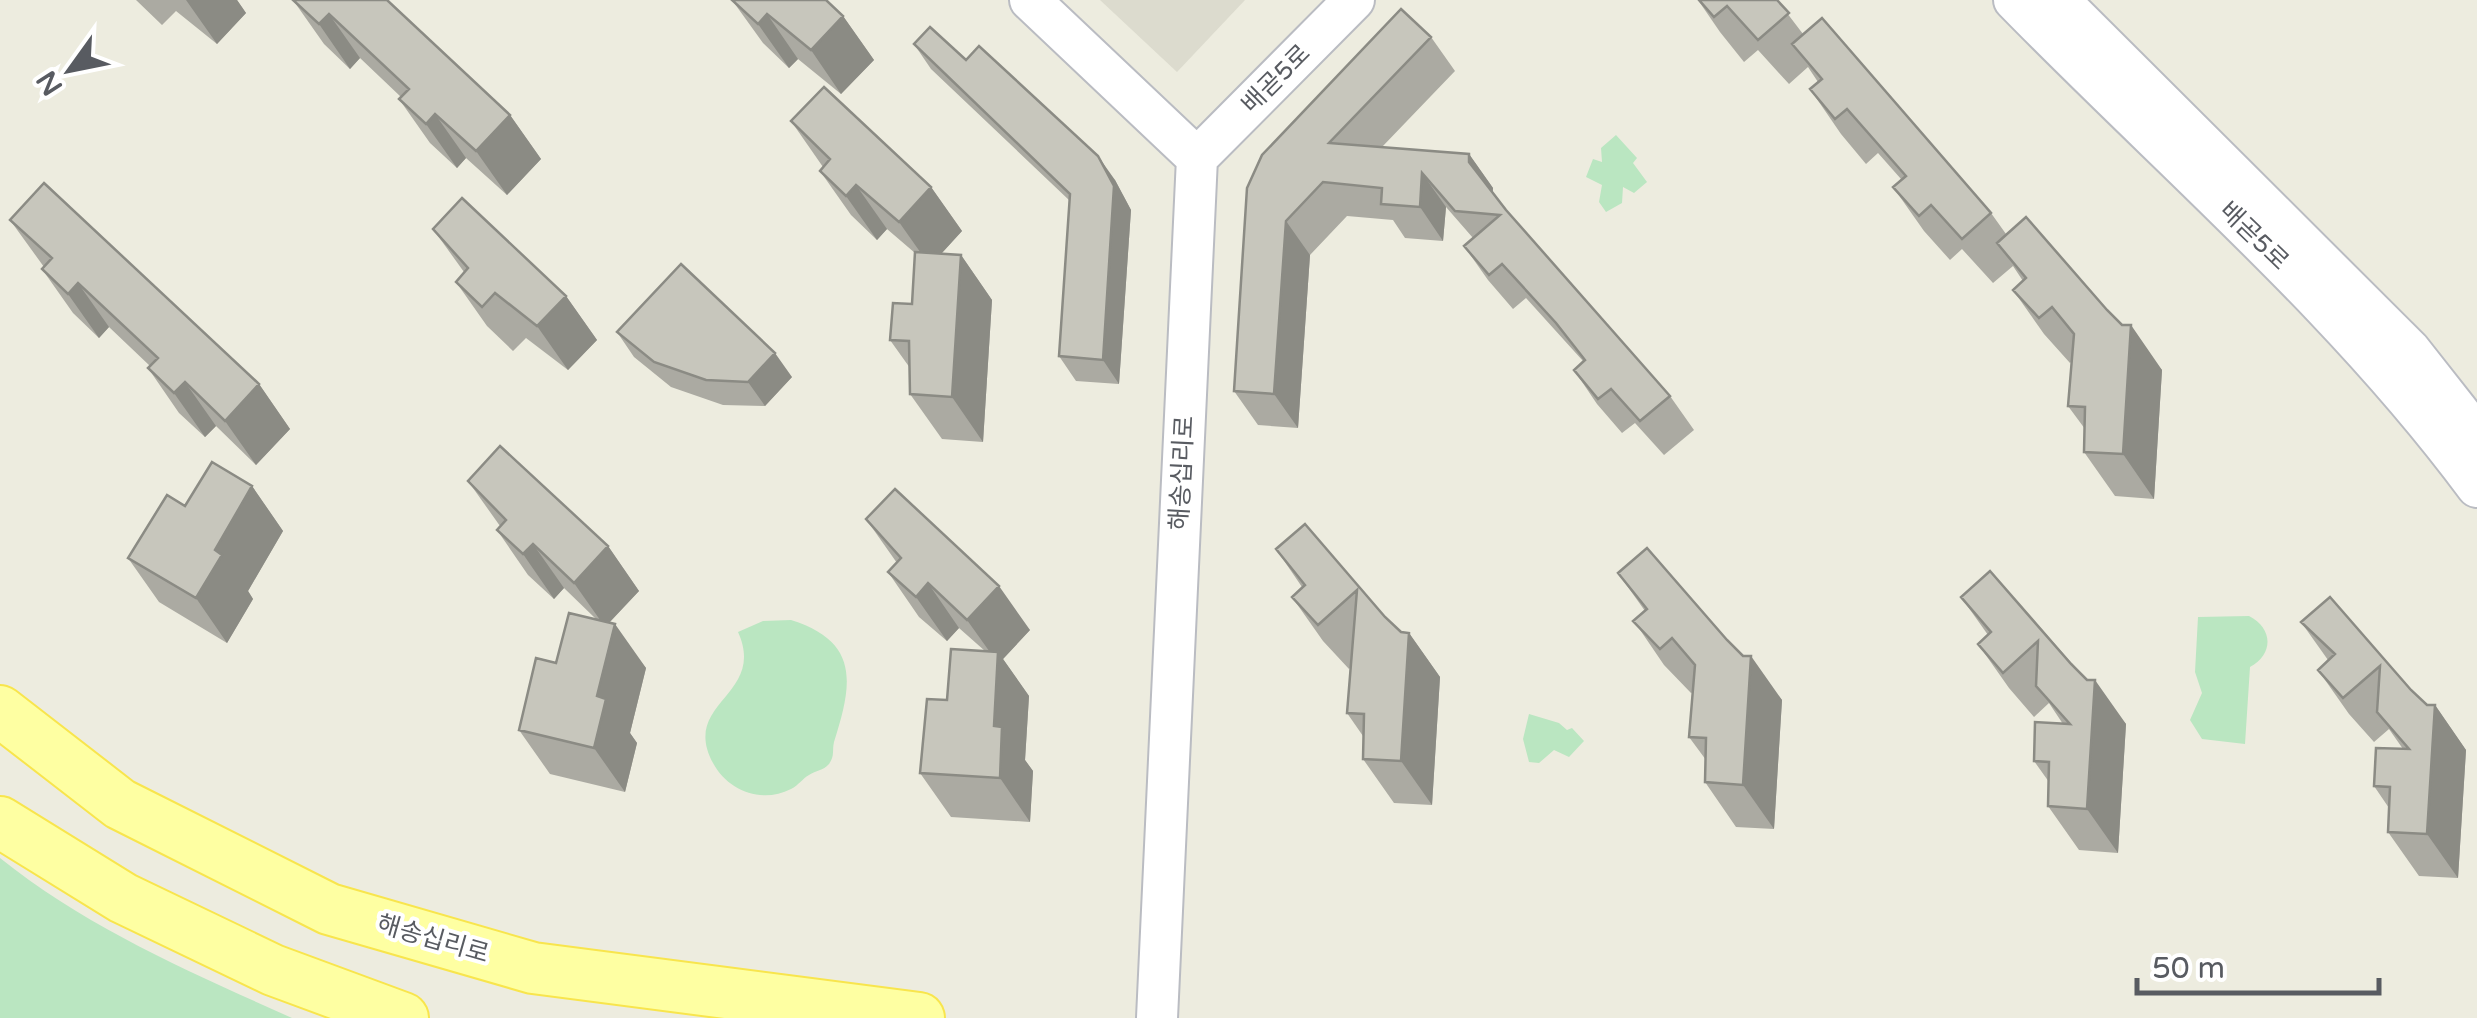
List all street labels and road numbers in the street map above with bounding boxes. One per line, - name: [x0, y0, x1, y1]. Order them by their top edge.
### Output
- street label: 배곧5로: [1235, 38, 1317, 120]
- street label: 배곧5로: [2213, 196, 2295, 276]
- street label: 해송십리로: [1164, 415, 1200, 531]
- street label: 해송십리로: [374, 909, 492, 969]

